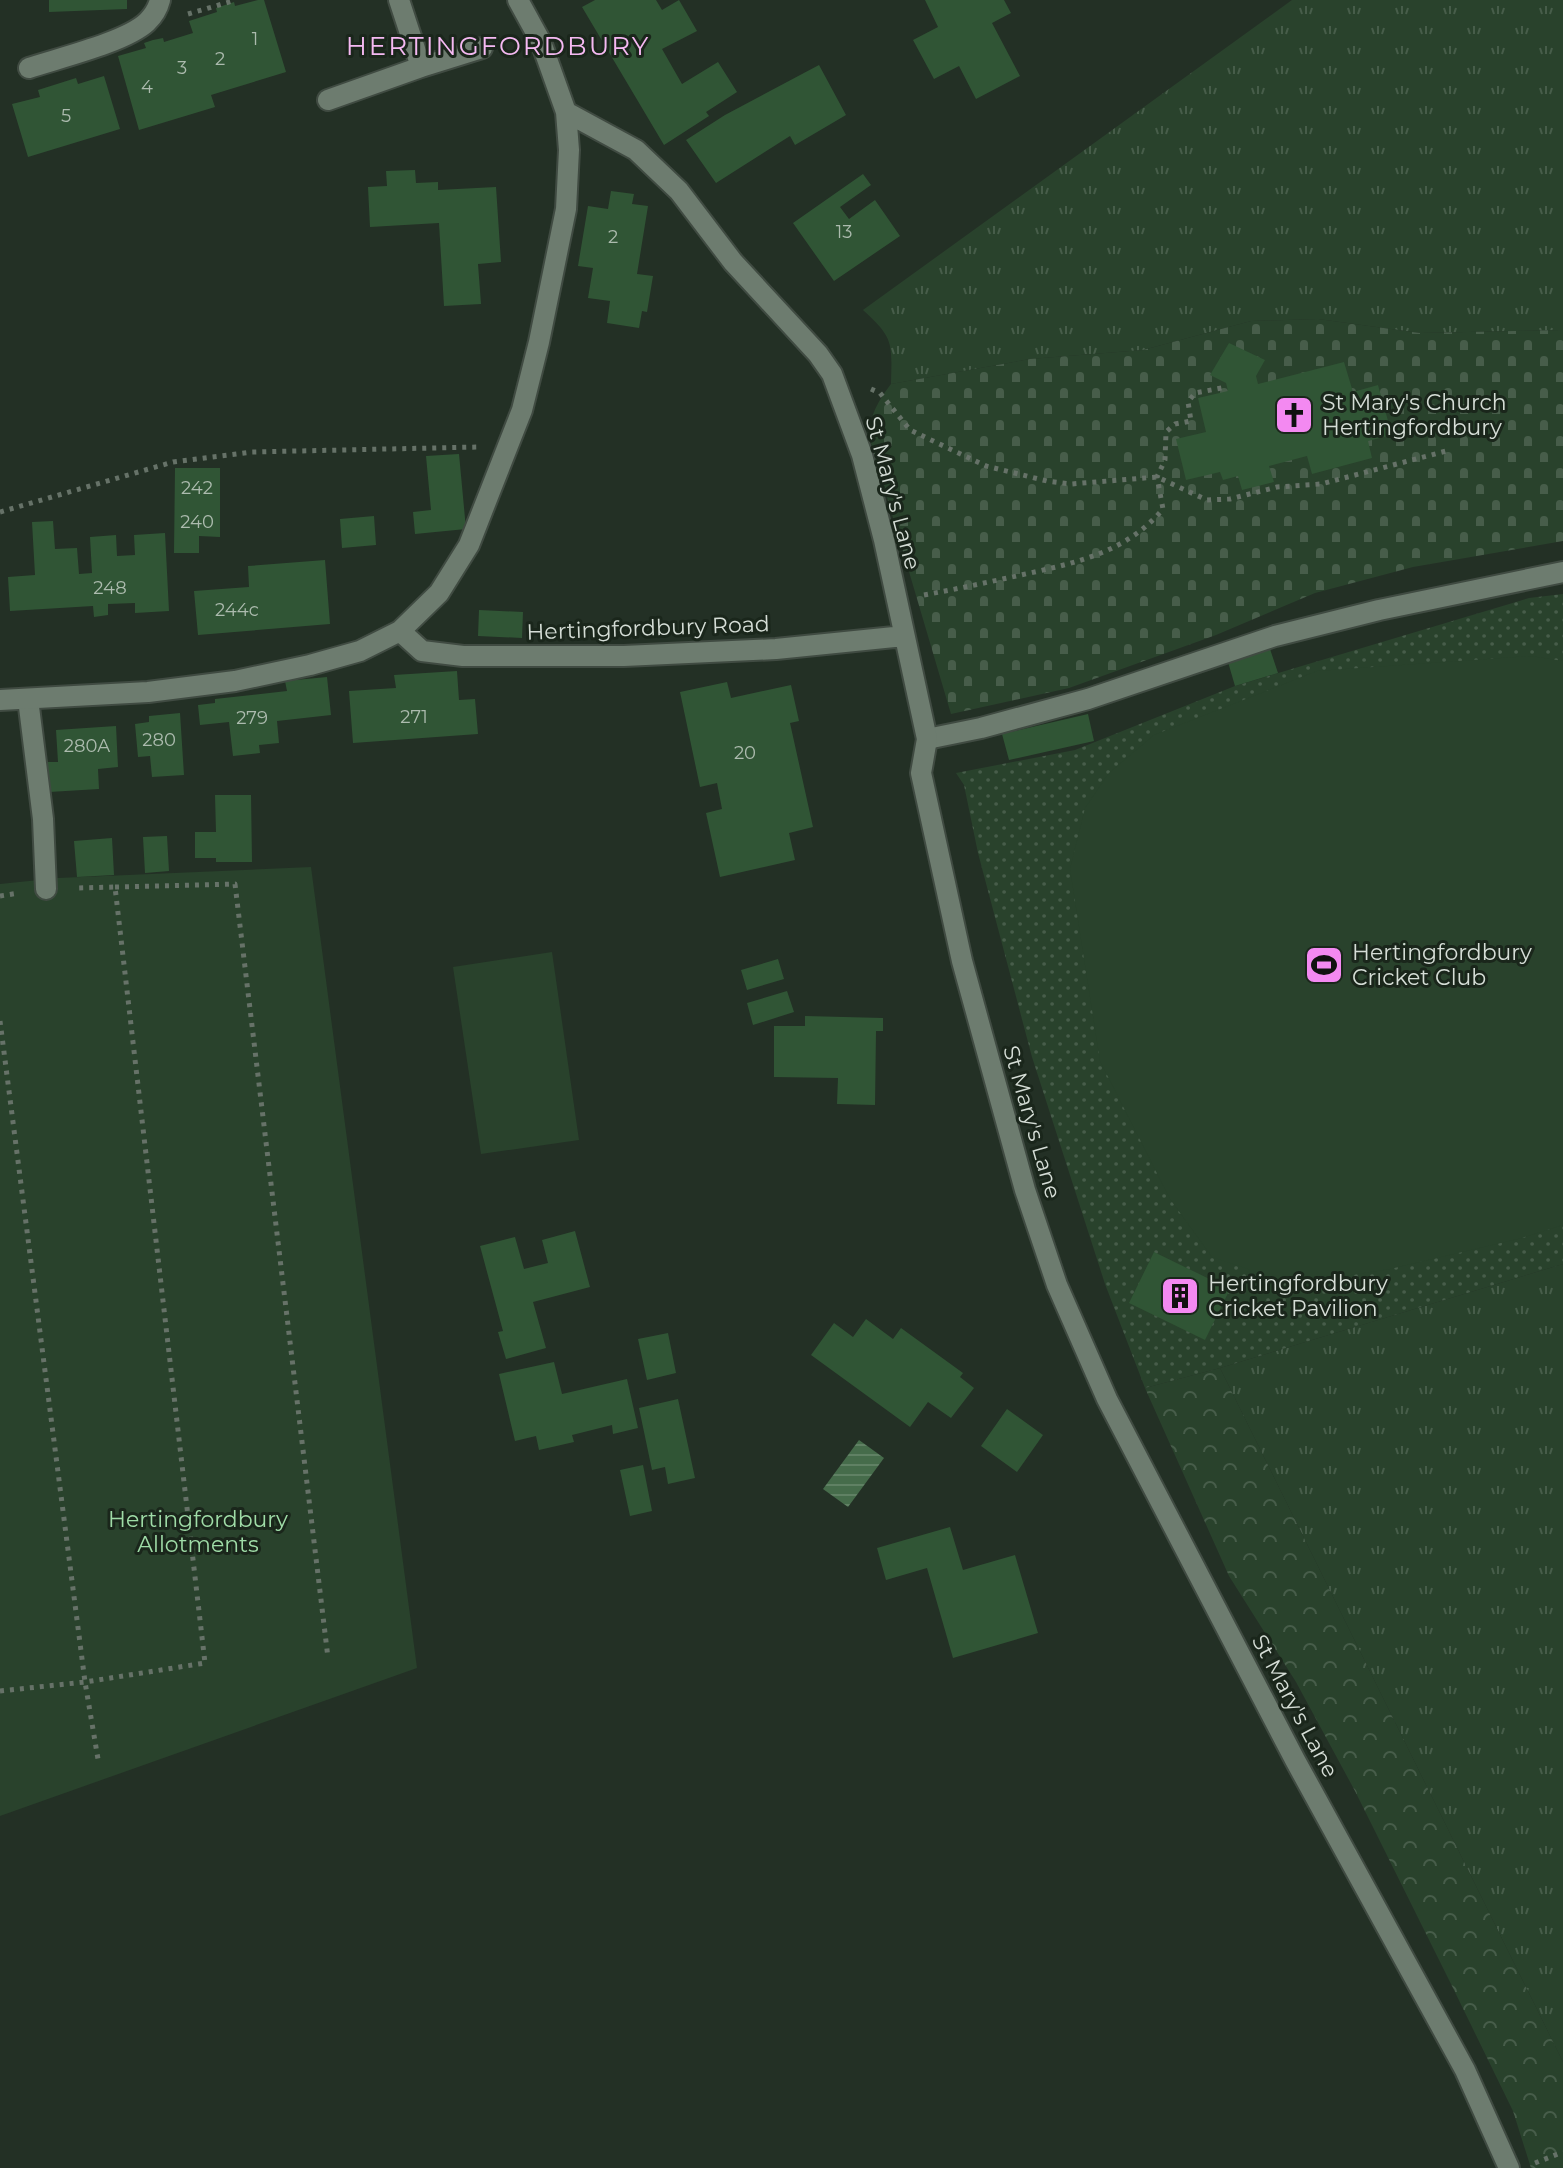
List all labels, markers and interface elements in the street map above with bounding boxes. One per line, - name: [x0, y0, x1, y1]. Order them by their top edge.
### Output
- house number: 1: [252, 28, 258, 50]
- district label: HERTINGFORDBURY: [346, 30, 650, 62]
- house number: 2: [215, 48, 225, 70]
- house number: 3: [177, 57, 187, 79]
- house number: 4: [141, 76, 153, 98]
- house number: 5: [61, 105, 71, 127]
- house number: 13: [836, 221, 852, 243]
- house number: 2: [608, 226, 618, 248]
- place label: St Mary's Church Hertingfordbury: [1322, 389, 1507, 441]
- church icon: St Mary's Church Hertingfordbury: [1273, 394, 1315, 436]
- street label: St Mary's Lane: [860, 413, 926, 573]
- house number: 242: [181, 477, 213, 499]
- house number: 240: [180, 511, 214, 533]
- house number: 248: [93, 577, 127, 599]
- house number: 244c: [215, 599, 259, 621]
- street label: Hertingfordbury Road: [526, 610, 770, 646]
- house number: 271: [400, 706, 428, 728]
- house number: 279: [236, 707, 268, 729]
- house number: 280: [142, 729, 176, 751]
- house number: 280A: [64, 735, 110, 757]
- house number: 20: [734, 742, 756, 764]
- place label: Hertingfordbury Cricket Club: [1352, 939, 1532, 991]
- sports icon: Hertingfordbury Cricket Club: [1303, 944, 1345, 986]
- street label: St Mary's Lane: [997, 1042, 1067, 1202]
- place label: Hertingfordbury Cricket Pavilion: [1208, 1270, 1388, 1322]
- building icon: Hertingfordbury Cricket Pavilion: [1159, 1275, 1201, 1317]
- park label: Hertingfordbury Allotments: [108, 1506, 288, 1558]
- street label: St Mary's Lane: [1246, 1630, 1344, 1782]

